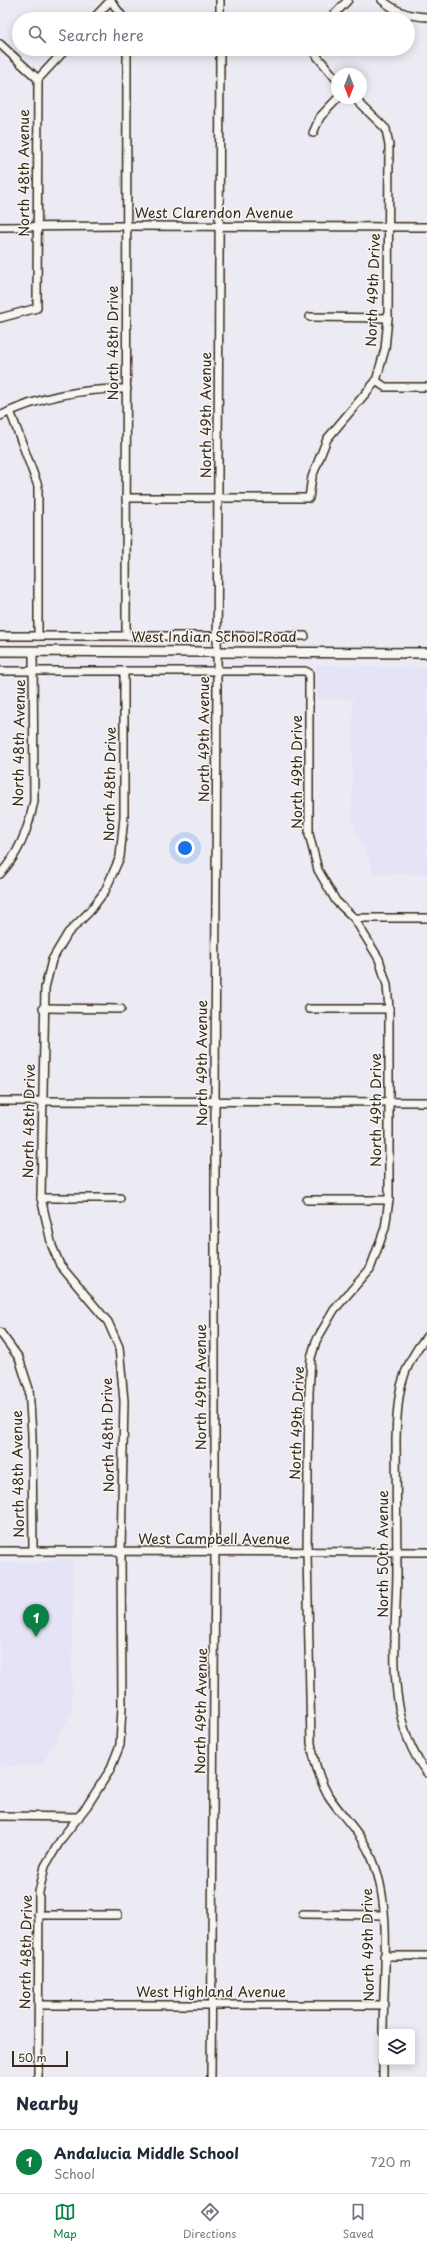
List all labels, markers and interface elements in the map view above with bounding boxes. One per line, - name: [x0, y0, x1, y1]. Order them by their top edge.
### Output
- search box: [12, 12, 415, 56]
- icon: search: [26, 23, 48, 45]
- text: Search here: [58, 23, 144, 46]
- north arrow: [331, 68, 367, 104]
- street label: North 48th Avenue: [13, 109, 34, 237]
- street label: West Clarendon Avenue: [135, 202, 294, 223]
- street label: North 49th Drive: [360, 233, 385, 347]
- street label: North 48th Drive: [102, 286, 123, 400]
- street label: North 49th Avenue: [195, 351, 216, 478]
- street label: West Indian School Road: [131, 626, 297, 647]
- street label: North 49th Avenue: [193, 675, 214, 802]
- street label: North 48th Avenue: [7, 679, 30, 807]
- street label: North 49th Drive: [286, 715, 307, 829]
- street label: North 48th Drive: [98, 726, 121, 842]
- your location: [175, 838, 195, 858]
- street label: North 49th Avenue: [191, 999, 212, 1126]
- street label: North 49th Drive: [365, 1053, 386, 1167]
- street label: North 48th Drive: [17, 1063, 40, 1179]
- street label: North 49th Avenue: [190, 1323, 211, 1450]
- street label: North 49th Drive: [284, 1366, 309, 1480]
- street label: North 48th Drive: [96, 1377, 119, 1493]
- street label: North 48th Avenue: [6, 1410, 29, 1538]
- street label: North 50th Avenue: [372, 1490, 393, 1618]
- street label: West Campbell Avenue: [138, 1528, 290, 1549]
- pin: 1: [23, 1604, 49, 1637]
- street label: North 49th Avenue: [189, 1647, 212, 1774]
- street label: North 49th Drive: [356, 1888, 379, 2002]
- street label: North 48th Drive: [14, 1894, 37, 2010]
- street label: West Highland Avenue: [136, 1981, 286, 2002]
- map controls: [379, 2029, 415, 2065]
- button: layers: [379, 2029, 415, 2065]
- scale bar: [12, 2049, 68, 2068]
- text: 50 m: [18, 2049, 47, 2066]
- text: Nearby: [16, 2090, 78, 2116]
- text: Andalucia Middle School: [54, 2141, 239, 2164]
- text: 1: [26, 2152, 32, 2171]
- text: 720 m: [371, 2152, 411, 2171]
- text: School: [54, 2164, 95, 2183]
- tab: Map: [53, 2201, 77, 2242]
- tab: Directions: [183, 2201, 236, 2242]
- tab: Saved: [343, 2201, 374, 2242]

